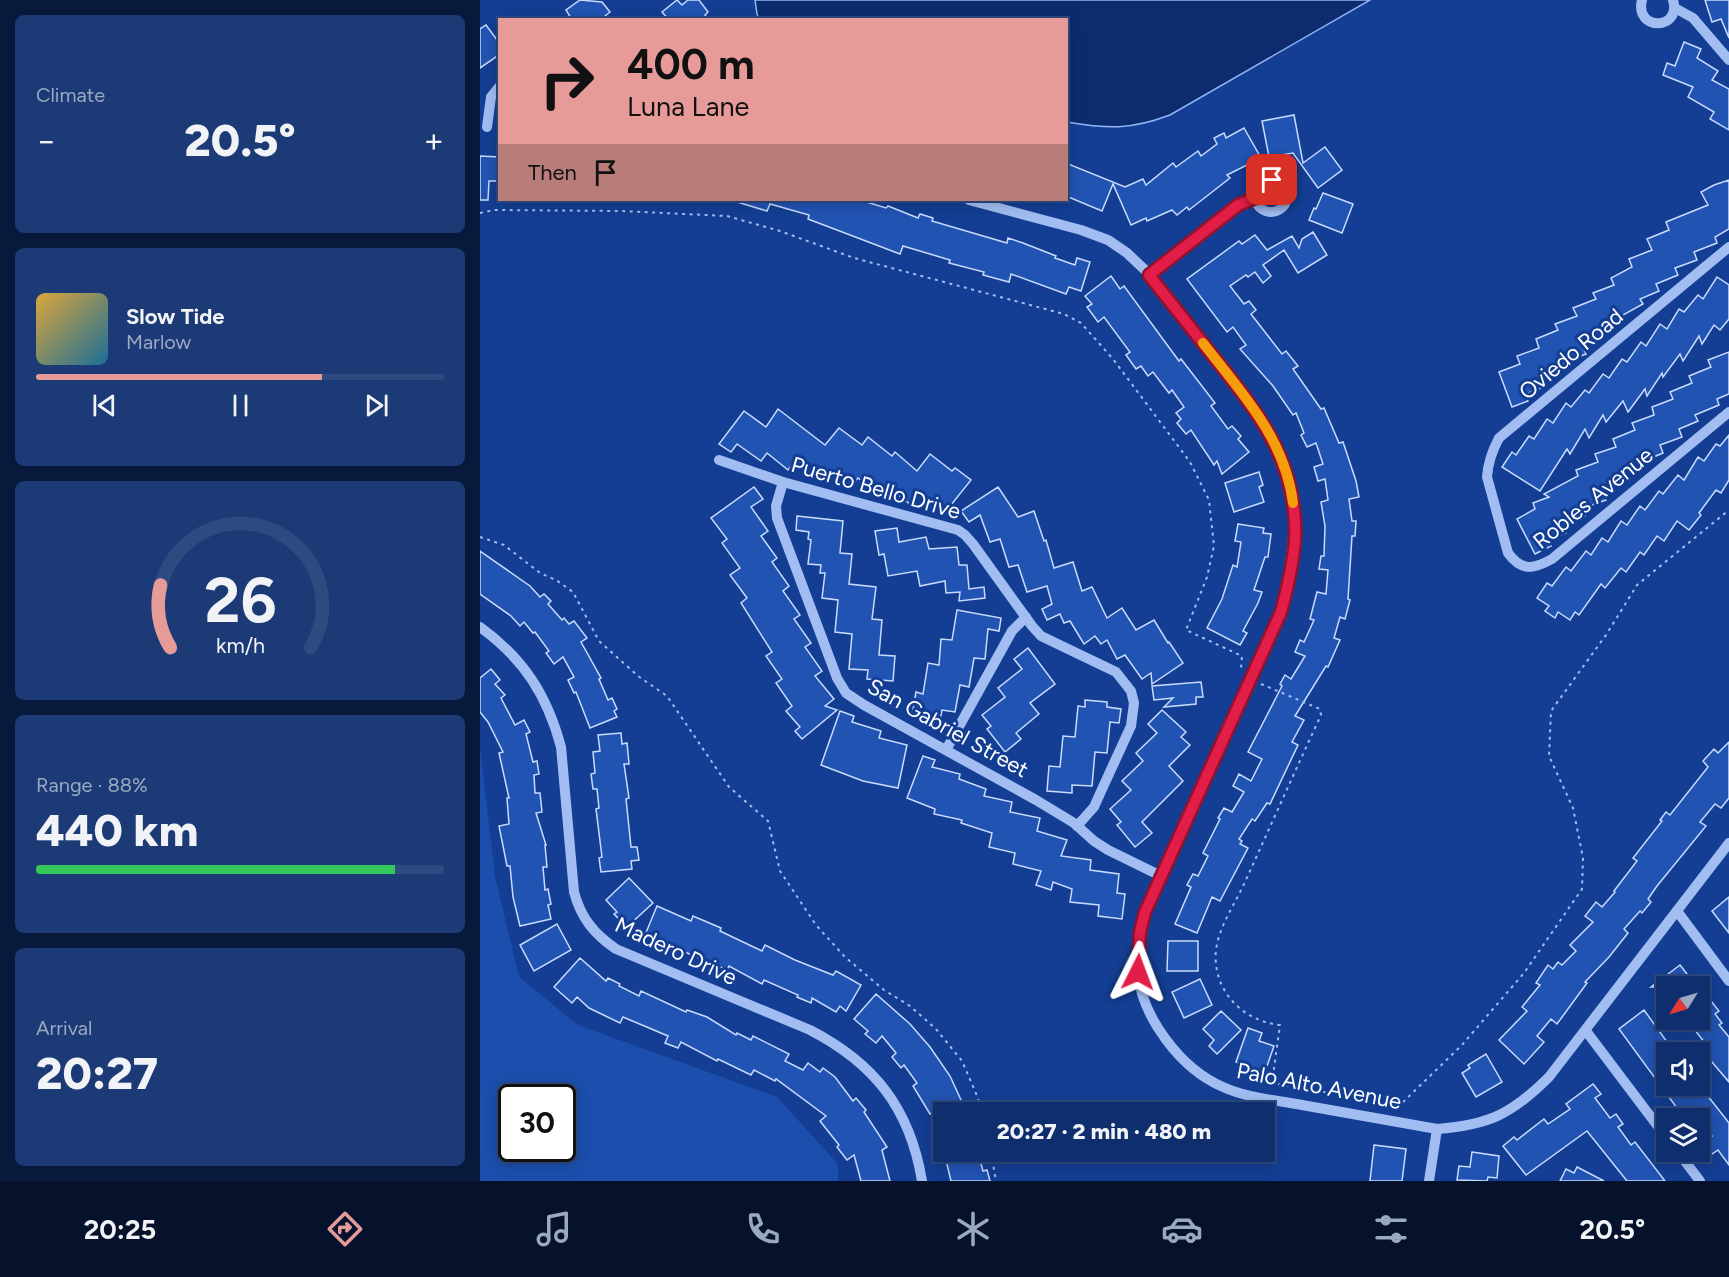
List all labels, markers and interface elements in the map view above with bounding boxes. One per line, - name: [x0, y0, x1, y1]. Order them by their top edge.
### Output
- text: 400 m: [627, 39, 755, 90]
- icon: right: [528, 42, 606, 120]
- text: Climate: [36, 83, 105, 107]
- text: Luna Lane: [627, 90, 749, 123]
- text: 20.5°: [184, 113, 296, 167]
- text: −: [36, 121, 57, 160]
- text: +: [423, 121, 444, 160]
- pin: [1246, 154, 1297, 205]
- icon: arrive: [589, 156, 622, 189]
- text: Then: [528, 159, 577, 186]
- icon: arrive: [1255, 163, 1288, 196]
- text: Slow Tide: [126, 303, 225, 330]
- street label: Oviedo Road: [1514, 303, 1628, 405]
- text: Marlow: [126, 330, 191, 354]
- icon: previous: [88, 389, 121, 422]
- icon: pause: [224, 389, 257, 422]
- icon: next: [360, 389, 393, 422]
- street label: Robles Avenue: [1528, 441, 1658, 555]
- street label: Puerto Bello Drive: [788, 451, 964, 525]
- text: 26: [204, 563, 276, 638]
- text: km/h: [216, 633, 264, 658]
- street label: San Gabriel Street: [863, 673, 1033, 783]
- text: Range · 88%: [36, 773, 148, 797]
- text: 440 km: [36, 803, 198, 857]
- street label: Madero Drive: [611, 911, 741, 991]
- position arrow: [1106, 940, 1170, 1004]
- north arrow: [1656, 976, 1710, 1030]
- map controls: [1656, 976, 1710, 1162]
- text: Arrival: [36, 1016, 92, 1040]
- button: sound: [1656, 1042, 1710, 1096]
- text: 20:27: [36, 1046, 158, 1100]
- street label: Palo Alto Avenue: [1234, 1057, 1404, 1115]
- speed limit sign: 30: [498, 1084, 576, 1162]
- button: layers: [1656, 1108, 1710, 1162]
- text: 20:27 · 2 min · 480 m: [997, 1118, 1211, 1145]
- icon: directions: [324, 1208, 366, 1250]
- icon: music: [533, 1208, 575, 1250]
- icon: phone: [742, 1208, 784, 1250]
- icon: climate: [952, 1208, 994, 1250]
- icon: car: [1161, 1208, 1203, 1250]
- icon: filters: [1370, 1208, 1412, 1250]
- text: 20:25: [84, 1213, 156, 1246]
- text: 20.5°: [1580, 1213, 1645, 1246]

